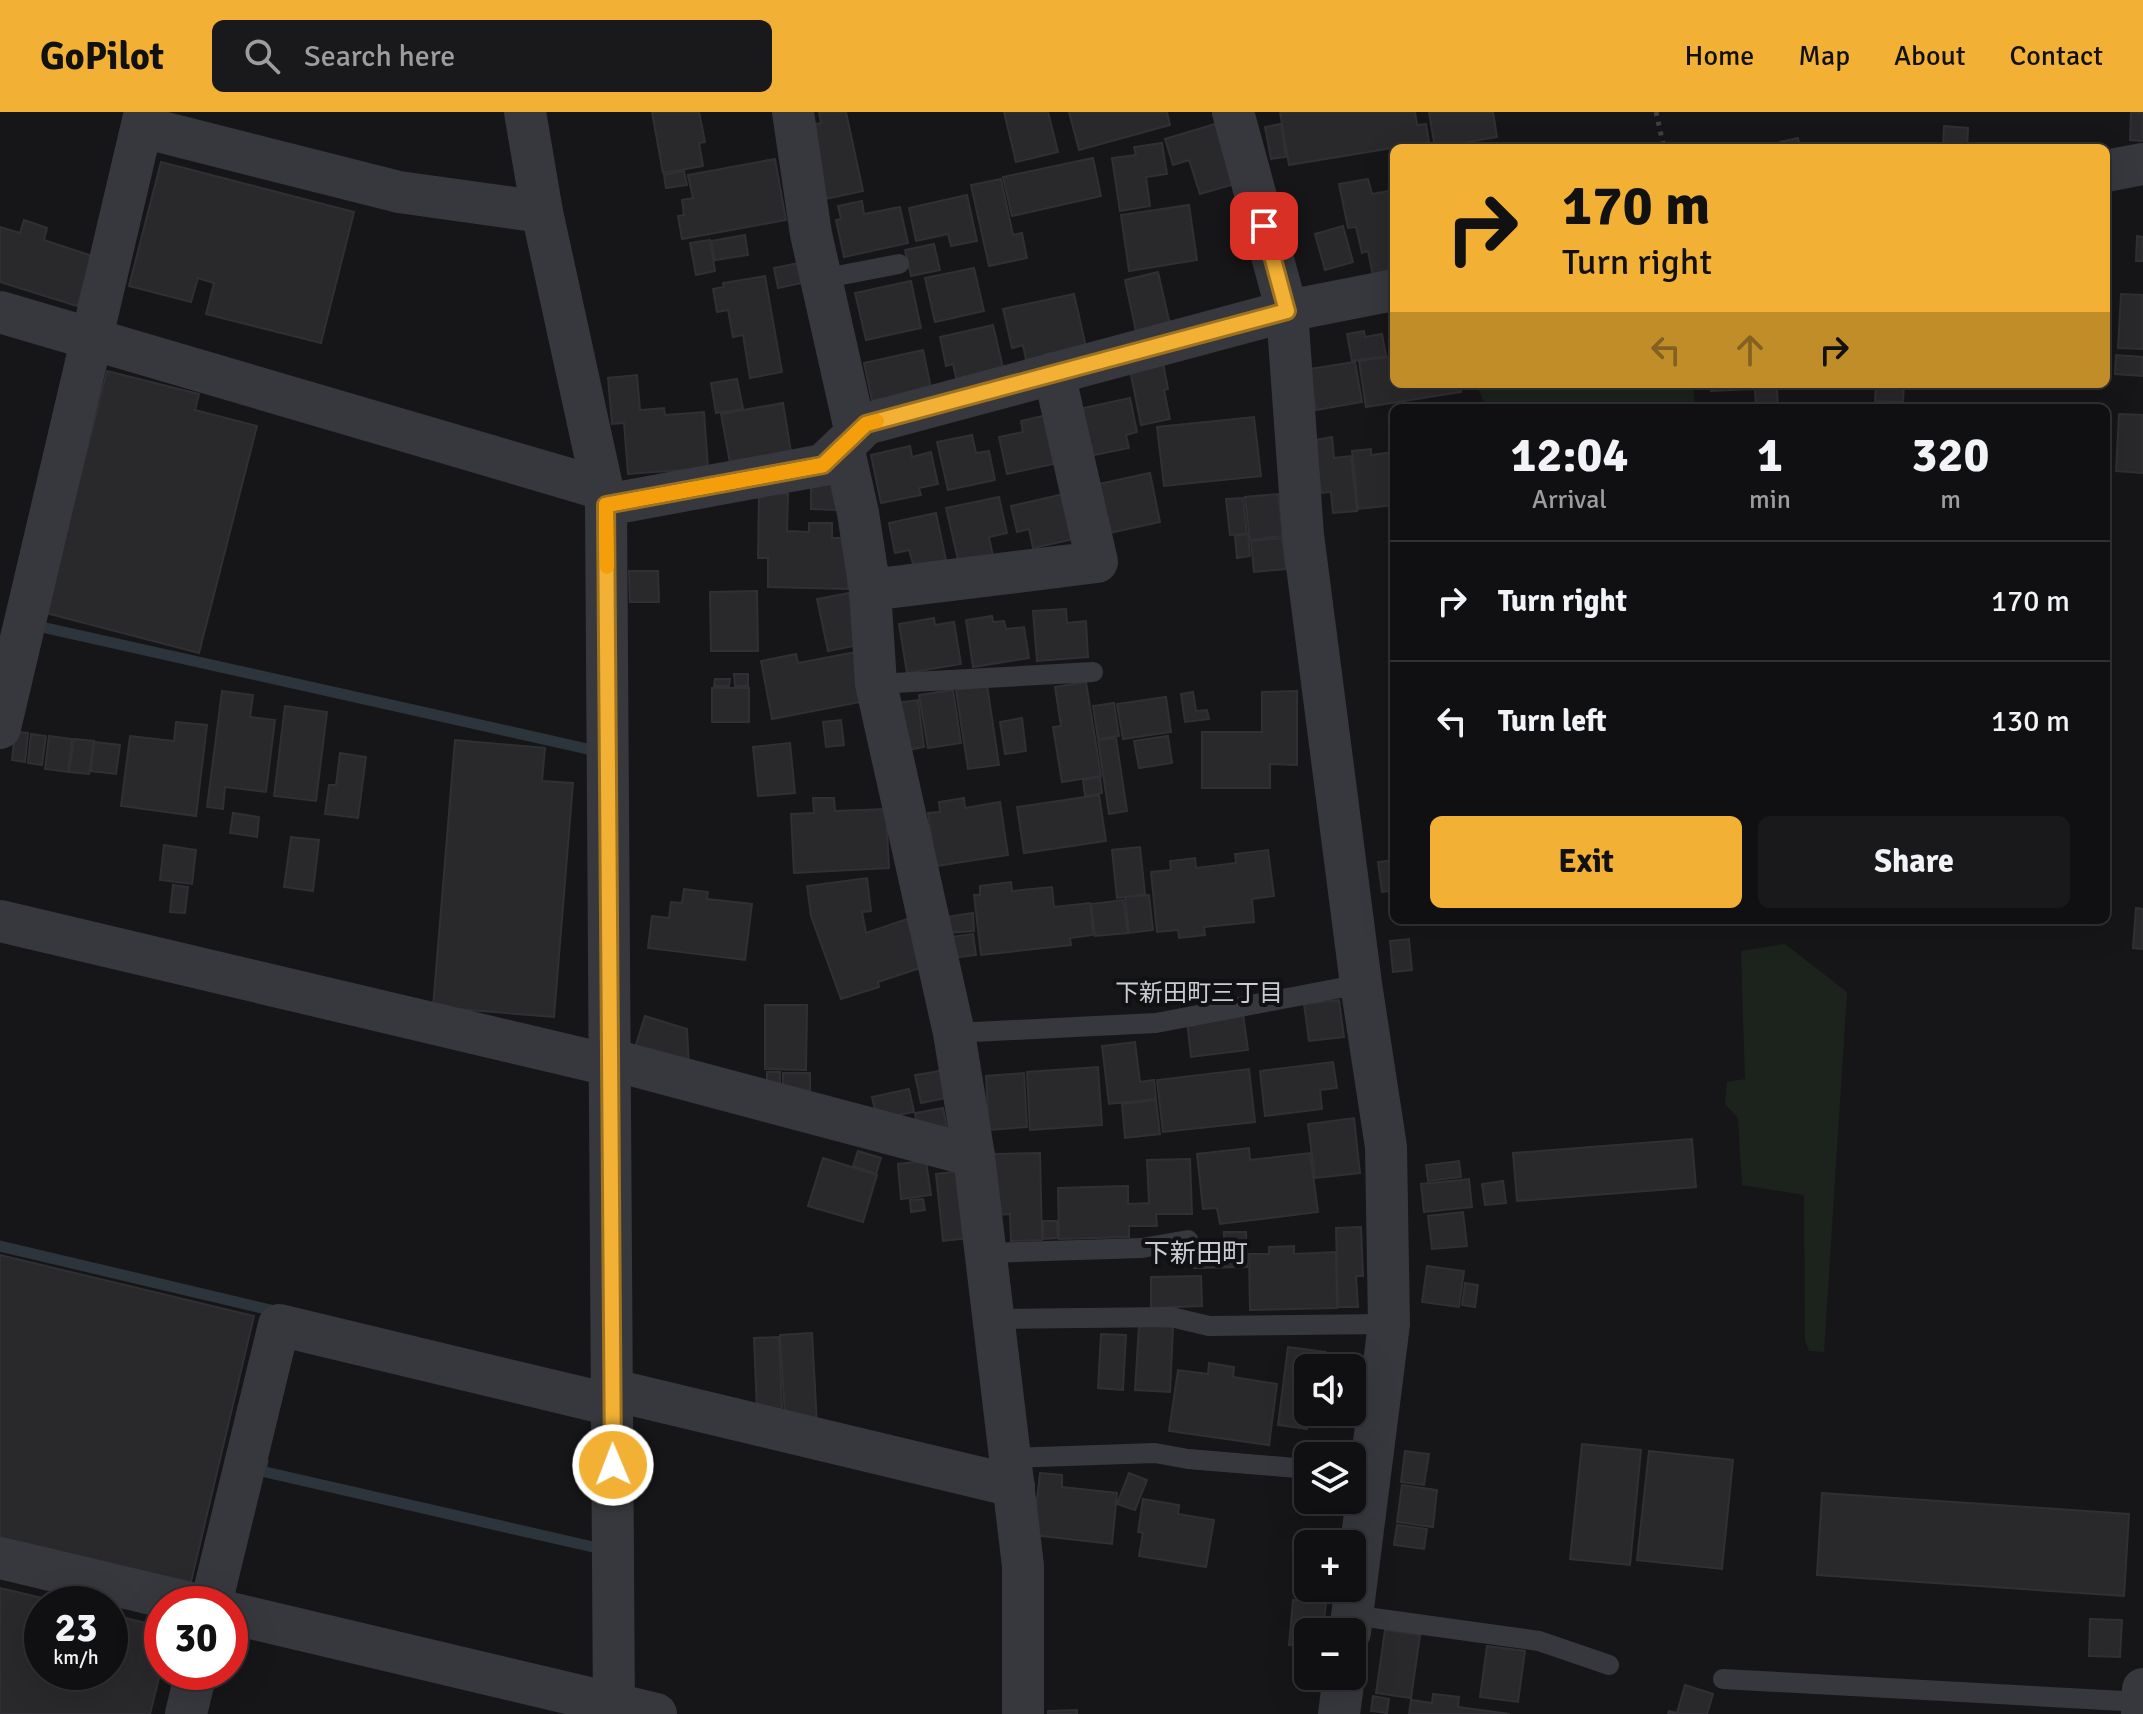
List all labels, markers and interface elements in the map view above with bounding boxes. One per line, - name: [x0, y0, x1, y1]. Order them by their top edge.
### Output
- search box: [212, 20, 772, 92]
- text: GoPilot: [40, 33, 164, 80]
- icon: search: [240, 34, 284, 78]
- text: Search here: [304, 38, 455, 75]
- text: Home: [1685, 39, 1754, 73]
- text: Map: [1798, 39, 1850, 73]
- text: About: [1894, 39, 1966, 73]
- text: Contact: [2010, 39, 2103, 73]
- text: 170 m: [1562, 171, 1710, 240]
- icon: right: [1430, 176, 1534, 280]
- pin: [1230, 192, 1298, 260]
- icon: arrive: [1242, 204, 1286, 248]
- text: Turn right: [1562, 240, 1712, 285]
- icon: left: [1644, 328, 1688, 372]
- icon: ahead: [1728, 328, 1772, 372]
- icon: right: [1812, 328, 1856, 372]
- text: 12:04: [1511, 426, 1628, 485]
- text: 1: [1757, 426, 1783, 485]
- text: 320: [1912, 426, 1989, 485]
- text: Arrival: [1532, 484, 1607, 516]
- text: min: [1749, 484, 1791, 516]
- text: m: [1940, 484, 1961, 516]
- icon: right: [1430, 579, 1474, 623]
- text: Turn right: [1498, 583, 1627, 620]
- text: 170 m: [1991, 583, 2070, 620]
- icon: left: [1430, 699, 1474, 743]
- text: Turn left: [1498, 703, 1607, 740]
- text: 130 m: [1991, 703, 2070, 740]
- button: Exit: [1430, 816, 1742, 908]
- button: Share: [1758, 816, 2070, 908]
- district label: 下新田町三丁目: [1115, 978, 1283, 1008]
- district label: 下新田町: [1144, 1238, 1248, 1270]
- map controls: [1294, 1354, 1366, 1690]
- button: sound: [1294, 1354, 1366, 1426]
- position arrow: [571, 1423, 655, 1507]
- button: layers: [1294, 1442, 1366, 1514]
- button: +: [1294, 1530, 1366, 1602]
- speed limit sign: 30: [144, 1586, 248, 1690]
- text: 23: [54, 1603, 98, 1653]
- button: −: [1294, 1618, 1366, 1690]
- text: km/h: [53, 1645, 99, 1670]

